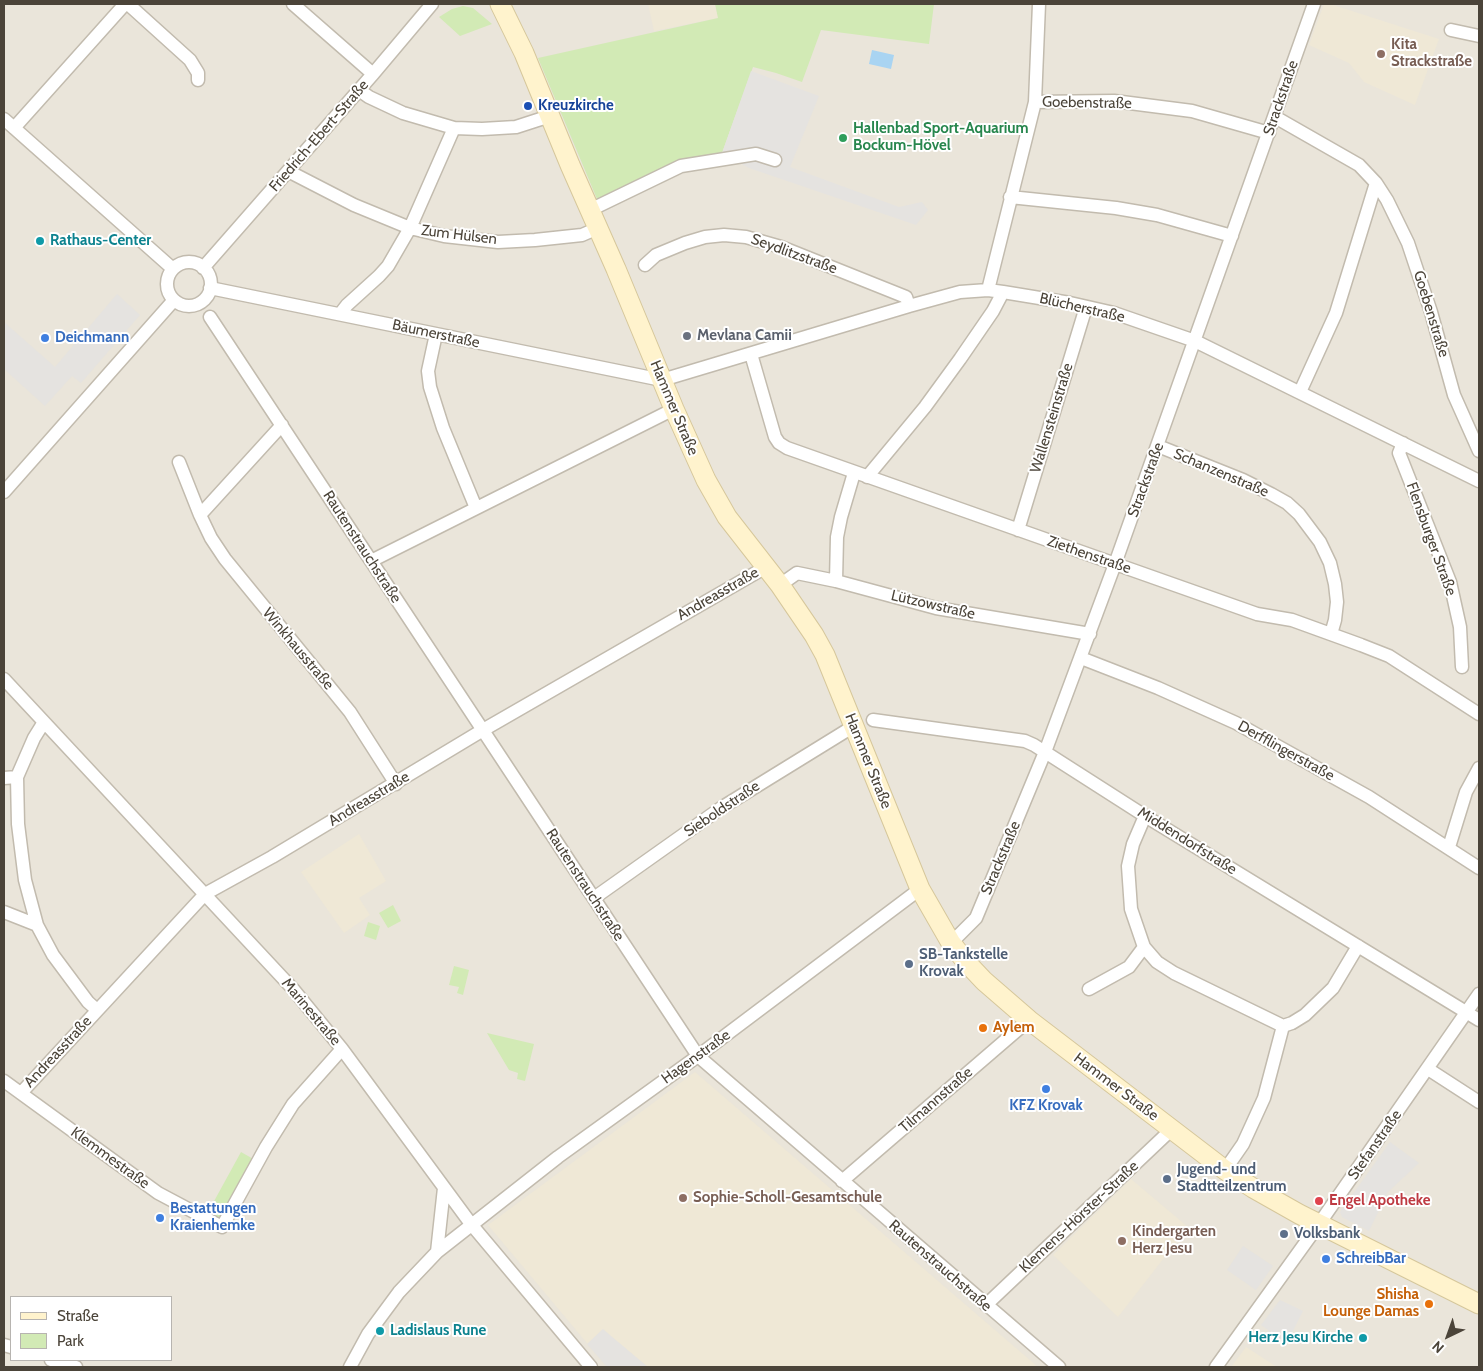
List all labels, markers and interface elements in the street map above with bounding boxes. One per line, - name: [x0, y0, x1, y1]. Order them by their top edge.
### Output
- place label: Kita Strackstraße: [1391, 36, 1472, 71]
- marker: Kita Strackstraße: [1375, 48, 1387, 60]
- street label: Strackstraße: [1260, 58, 1302, 138]
- street label: Friedrich-Ebert-Straße: [266, 76, 372, 196]
- street label: Goebenstraße: [1042, 93, 1132, 113]
- place label: Kreuzkirche: [538, 97, 614, 115]
- marker: Kreuzkirche: [522, 100, 534, 112]
- place label: Hallenbad Sport-Aquarium Bockum-Hövel: [853, 120, 1029, 155]
- marker: Hallenbad Sport-Aquarium Bockum-Hövel: [837, 132, 849, 144]
- street label: Zum Hülsen: [420, 221, 498, 249]
- street label: Seydlitzstraße: [748, 230, 840, 278]
- place label: Rathaus-Center: [50, 232, 151, 250]
- marker: Rathaus-Center: [34, 235, 46, 247]
- street label: Goebenstraße: [1409, 268, 1453, 360]
- street label: Blücherstraße: [1038, 289, 1126, 327]
- street label: Bäumerstraße: [391, 316, 481, 352]
- place label: Mevlana Camii: [697, 327, 792, 345]
- place label: Deichmann: [55, 329, 129, 347]
- marker: Mevlana Camii: [681, 330, 693, 342]
- marker: Deichmann: [39, 332, 51, 344]
- street label: Hammer Straße: [646, 358, 702, 458]
- street label: Wallensteinstraße: [1027, 361, 1077, 475]
- street label: Strackstraße: [1124, 440, 1168, 520]
- street label: Schanzenstraße: [1171, 445, 1271, 501]
- street label: Flensburger Straße: [1402, 480, 1460, 598]
- street label: Rautenstrauchstraße: [319, 487, 405, 607]
- street label: Ziethenstraße: [1045, 532, 1133, 578]
- street label: Andreasstraße: [674, 563, 762, 625]
- street label: Lützowstraße: [889, 587, 977, 623]
- street label: Winkhausstraße: [259, 604, 337, 694]
- street label: Hammer Straße: [841, 711, 895, 811]
- street label: Derfflingerstraße: [1235, 717, 1337, 785]
- street label: Andreasstraße: [325, 768, 413, 830]
- street label: Sieboldstraße: [681, 777, 763, 841]
- street label: Middendorfstraße: [1134, 803, 1240, 879]
- street label: Strackstraße: [977, 818, 1025, 898]
- street label: Rautenstrauchstraße: [542, 825, 628, 945]
- place label: SB-Tankstelle Krovak: [919, 946, 1008, 981]
- marker: SB-Tankstelle Krovak: [903, 958, 915, 970]
- street label: Marinestraße: [278, 975, 344, 1049]
- street label: Andreasstraße: [20, 1013, 96, 1091]
- place label: Aylem: [993, 1019, 1034, 1037]
- marker: Aylem: [977, 1022, 989, 1034]
- street label: Hagenstraße: [658, 1026, 734, 1088]
- street label: Hammer Straße: [1070, 1049, 1162, 1125]
- street label: Tilmannstraße: [896, 1063, 976, 1137]
- marker: KFZ Krovak: [1040, 1083, 1052, 1095]
- place label: KFZ Krovak: [1009, 1097, 1083, 1115]
- street label: Stefanstraße: [1344, 1107, 1406, 1183]
- street label: Klemmestraße: [67, 1123, 153, 1193]
- street label: Klemens-Hörster-Straße: [1016, 1157, 1142, 1277]
- place label: Jugend- und Stadtteilzentrum: [1177, 1161, 1287, 1196]
- marker: Jugend- und Stadtteilzentrum: [1161, 1173, 1173, 1185]
- place label: Sophie-Scholl-Gesamtschule: [693, 1189, 882, 1207]
- marker: Sophie-Scholl-Gesamtschule: [677, 1192, 689, 1204]
- place label: Engel Apotheke: [1329, 1192, 1430, 1210]
- marker: Engel Apotheke: [1313, 1195, 1325, 1207]
- place label: Bestattungen Kraienhemke: [170, 1200, 256, 1235]
- marker: Bestattungen Kraienhemke: [154, 1212, 166, 1224]
- street label: Rautenstrauchstraße: [885, 1216, 995, 1316]
- place label: Kindergarten Herz Jesu: [1132, 1223, 1216, 1258]
- place label: Volksbank: [1294, 1225, 1360, 1243]
- marker: Volksbank: [1278, 1228, 1290, 1240]
- marker: Kindergarten Herz Jesu: [1116, 1235, 1128, 1247]
- place label: SchreibBar: [1336, 1250, 1406, 1268]
- marker: SchreibBar: [1320, 1253, 1332, 1265]
- place label: Shisha Lounge Damas: [1323, 1286, 1419, 1321]
- legend: [10, 1296, 172, 1361]
- marker: Shisha Lounge Damas: [1423, 1298, 1435, 1310]
- text: Straße: [57, 1307, 99, 1325]
- north arrow: [1423, 1311, 1473, 1361]
- place label: Ladislaus Rune: [390, 1322, 486, 1340]
- marker: Ladislaus Rune: [374, 1325, 386, 1337]
- place label: Herz Jesu Kirche: [1248, 1329, 1353, 1347]
- text: Park: [57, 1332, 84, 1350]
- marker: Herz Jesu Kirche: [1357, 1332, 1369, 1344]
- text: N: [1428, 1337, 1448, 1357]

